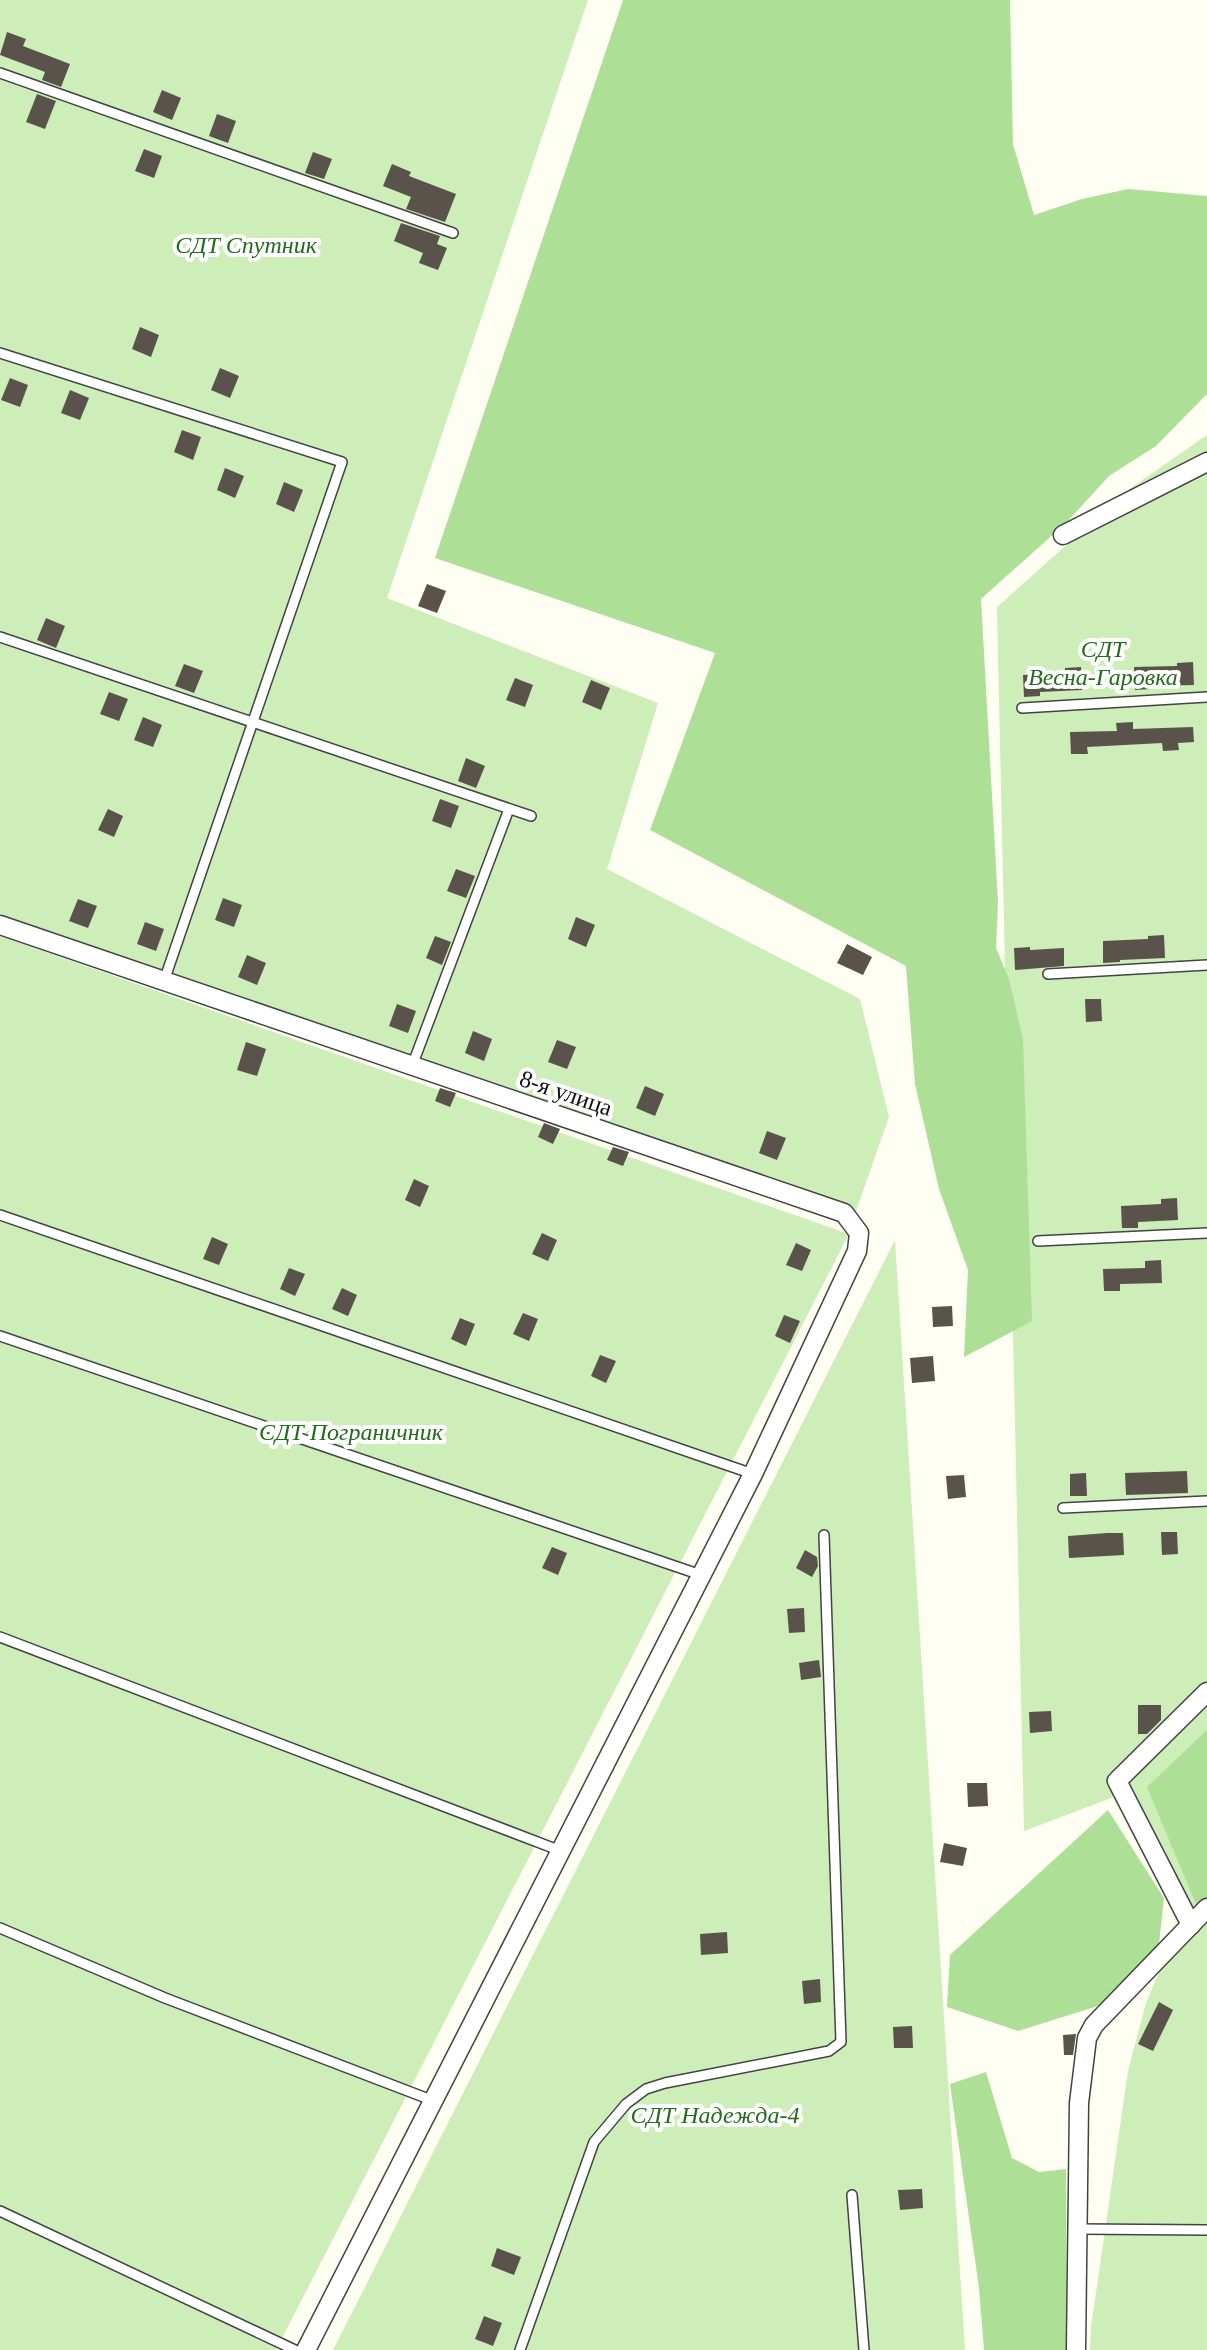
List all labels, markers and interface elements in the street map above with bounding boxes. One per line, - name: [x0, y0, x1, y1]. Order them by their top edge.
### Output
- park label: СДТ Спутник: [175, 232, 318, 258]
- park label: СДТ Весна-Гаровка: [1028, 636, 1178, 690]
- street label: 8-я улица: [516, 1065, 616, 1121]
- park label: СДТ Пограничник: [259, 1419, 444, 1445]
- park label: СДТ Надежда-4: [631, 2102, 799, 2128]

